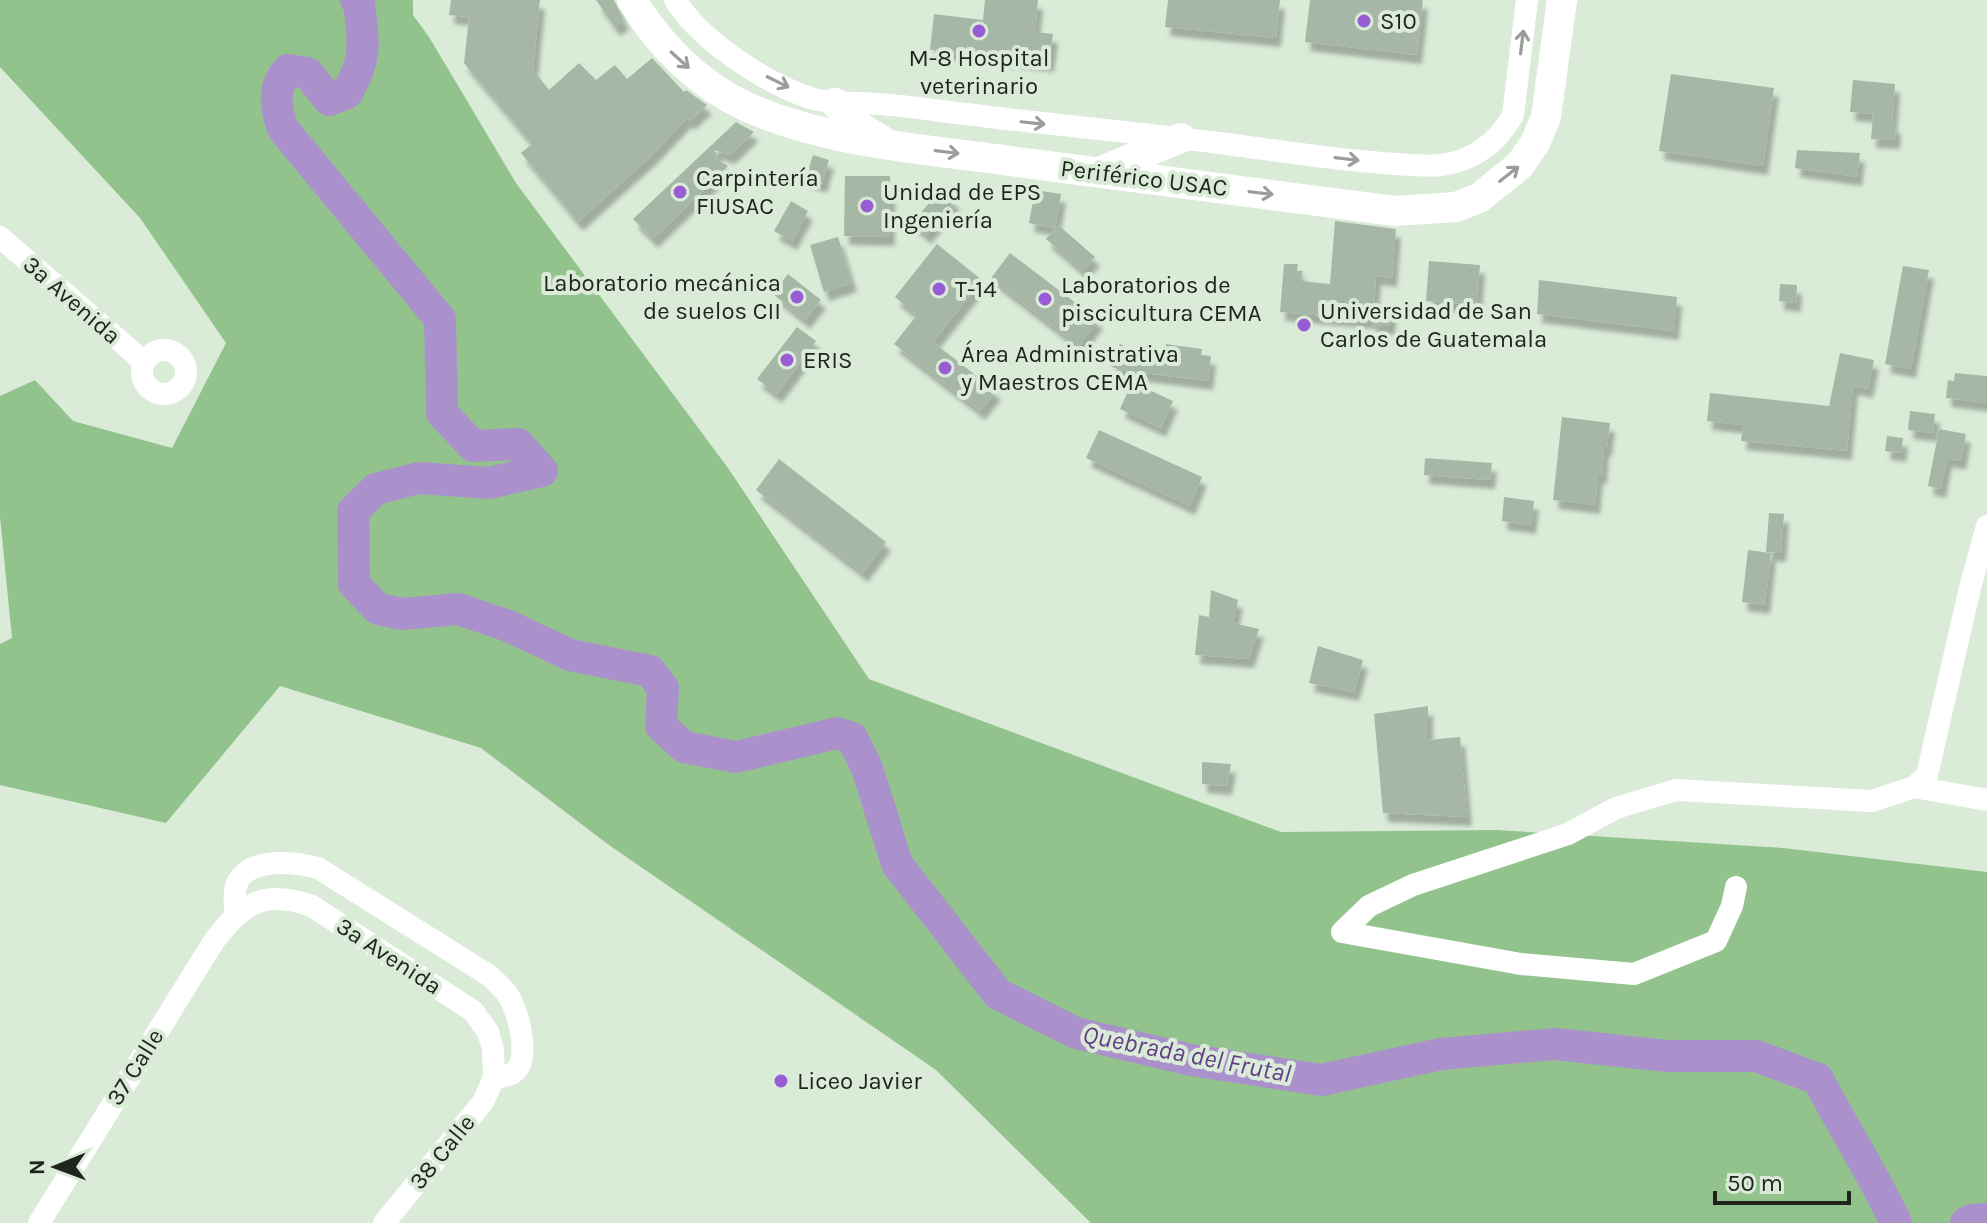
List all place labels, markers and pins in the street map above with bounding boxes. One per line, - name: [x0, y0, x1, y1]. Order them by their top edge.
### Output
- place label: S10: [1380, 7, 1417, 35]
- marker: S10: [1355, 12, 1373, 30]
- marker: M-8 Hospital veterinario: [970, 22, 988, 40]
- place label: M-8 Hospital veterinario: [908, 44, 1050, 100]
- place label: Carpintería FIUSAC: [696, 164, 819, 220]
- place label: Unidad de EPS Ingeniería: [883, 178, 1041, 234]
- marker: Carpintería FIUSAC: [671, 183, 689, 201]
- marker: Unidad de EPS Ingeniería: [858, 197, 876, 215]
- place label: Laboratorio mecánica de suelos CII: [543, 269, 781, 325]
- place label: Laboratorios de piscicultura CEMA: [1061, 271, 1262, 327]
- place label: T-14: [955, 275, 997, 303]
- marker: T-14: [930, 280, 948, 298]
- marker: Laboratorio mecánica de suelos CII: [788, 288, 806, 306]
- marker: Laboratorios de piscicultura CEMA: [1036, 290, 1054, 308]
- place label: Universidad de San Carlos de Guatemala: [1320, 297, 1547, 353]
- marker: Universidad de San Carlos de Guatemala: [1295, 316, 1313, 334]
- place label: Área Administrativa y Maestros CEMA: [960, 339, 1179, 396]
- place label: ERIS: [803, 346, 852, 374]
- marker: ERIS: [778, 351, 796, 369]
- marker: Área Administrativa y Maestros CEMA: [936, 359, 954, 377]
- place label: Liceo Javier: [797, 1067, 922, 1095]
- marker: Liceo Javier: [772, 1072, 790, 1090]

